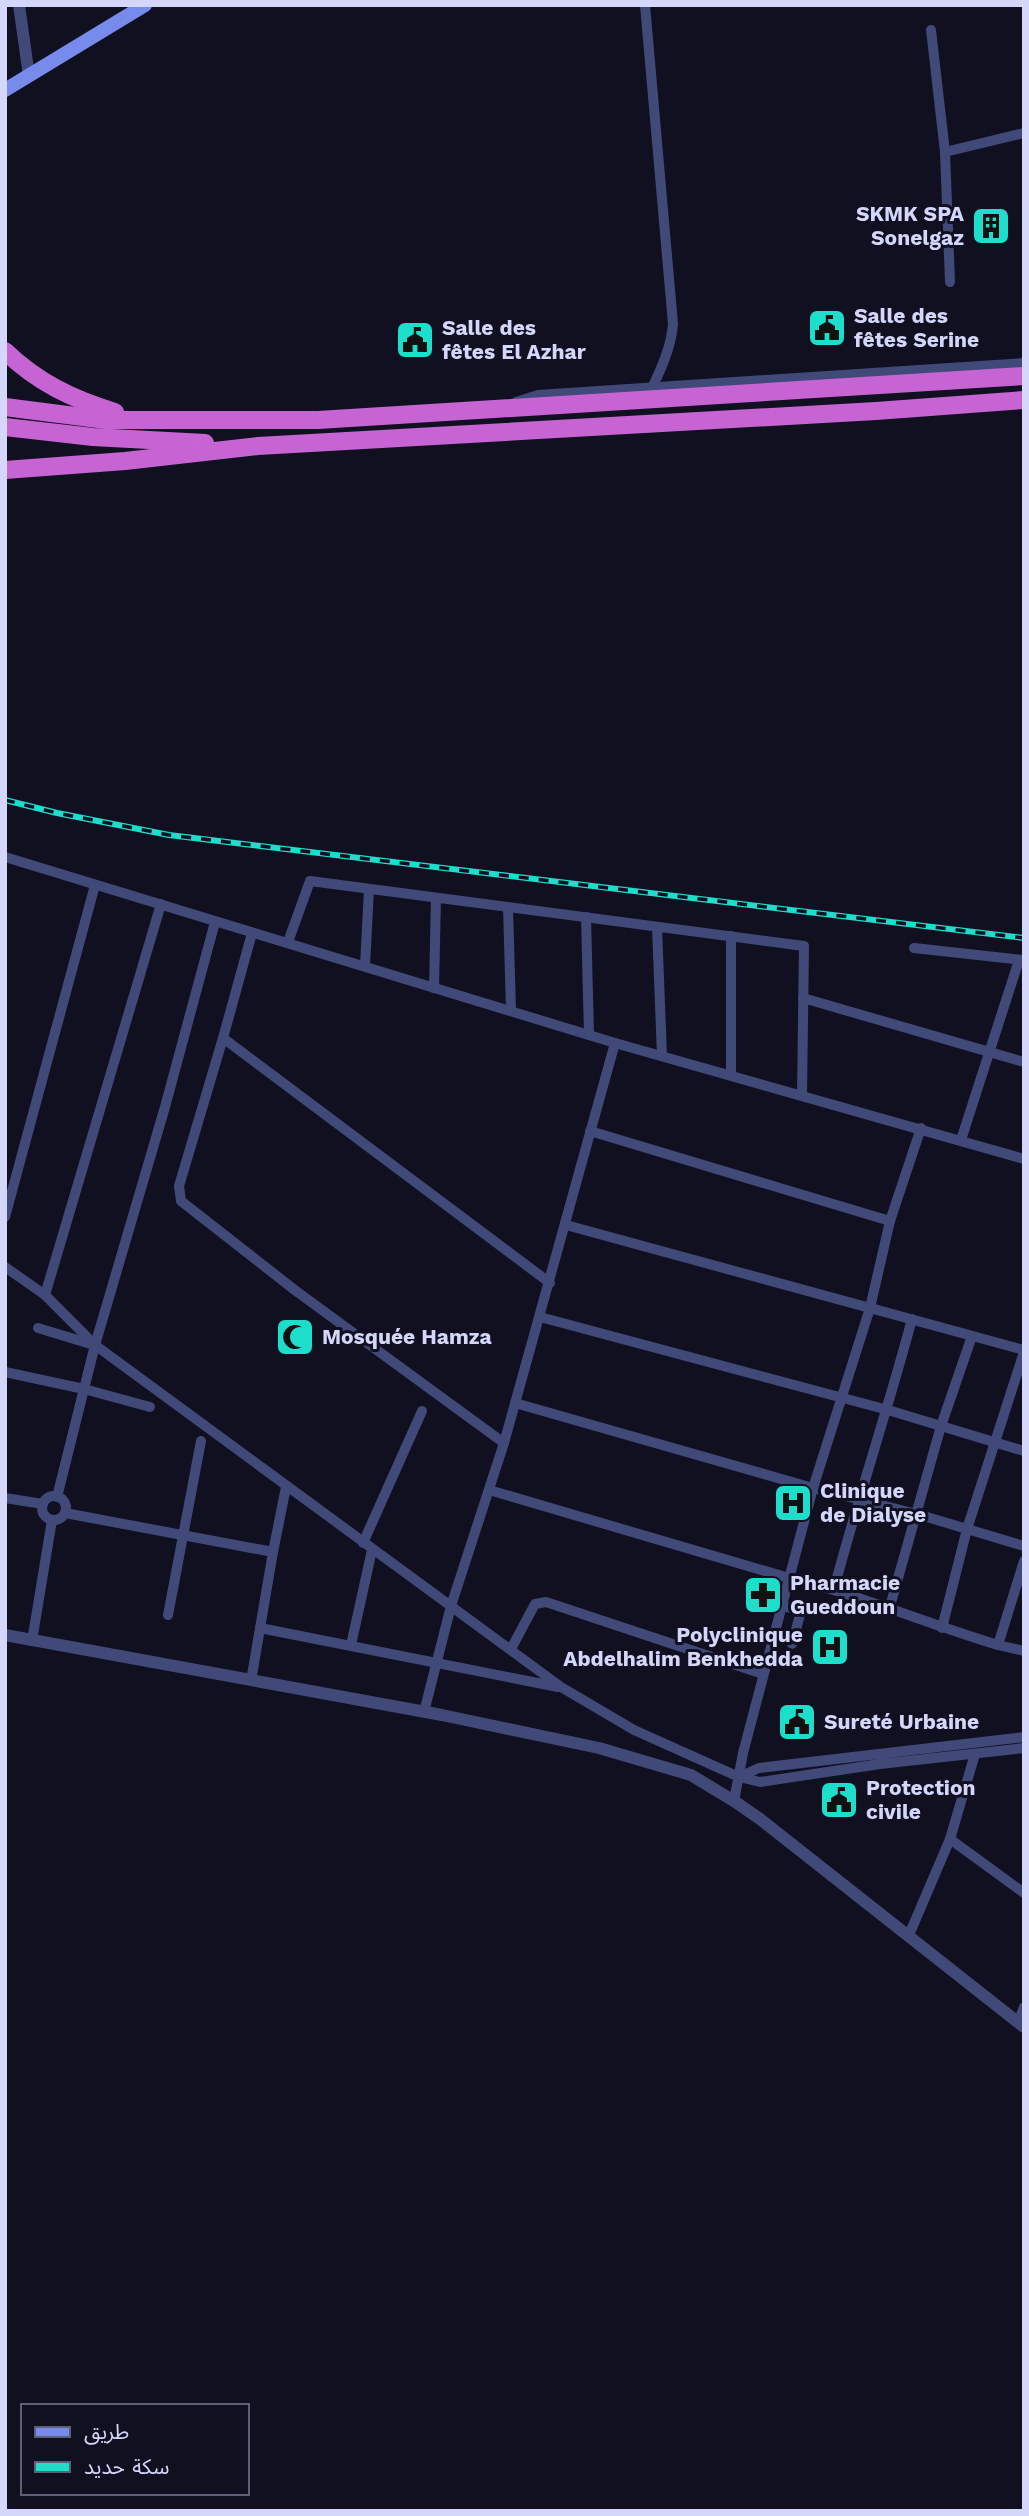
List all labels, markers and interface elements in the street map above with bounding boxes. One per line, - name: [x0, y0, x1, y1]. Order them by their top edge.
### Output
- place label: SKMK SPA Sonelgaz: [856, 201, 965, 250]
- building icon: SKMK SPA Sonelgaz: [970, 205, 1012, 247]
- place label: Salle des fêtes Serine: [854, 303, 979, 352]
- public building icon: Salle des fêtes Serine: [806, 307, 848, 349]
- place label: Salle des fêtes El Azhar: [442, 315, 586, 364]
- public building icon: Salle des fêtes El Azhar: [394, 319, 436, 361]
- mosque icon: Mosquée Hamza: [274, 1316, 316, 1358]
- place label: Mosquée Hamza: [322, 1324, 493, 1349]
- place label: Clinique de Dialyse: [820, 1478, 926, 1527]
- hospital icon: Clinique de Dialyse: [772, 1482, 814, 1524]
- place label: Pharmacie Gueddoun: [790, 1570, 900, 1619]
- pharmacy icon: Pharmacie Gueddoun: [742, 1574, 784, 1616]
- place label: Polyclinique Abdelhalim Benkhedda: [563, 1622, 804, 1671]
- hospital icon: Polyclinique Abdelhalim Benkhedda: [809, 1626, 851, 1668]
- public building icon: Sureté Urbaine: [776, 1701, 818, 1743]
- place label: Sureté Urbaine: [824, 1709, 979, 1734]
- place label: Protection civile: [866, 1775, 976, 1824]
- public building icon: Protection civile: [818, 1779, 860, 1821]
- legend: [21, 2404, 248, 2495]
- text: طريق: [84, 2419, 129, 2445]
- text: سكة حديد: [84, 2454, 170, 2479]

